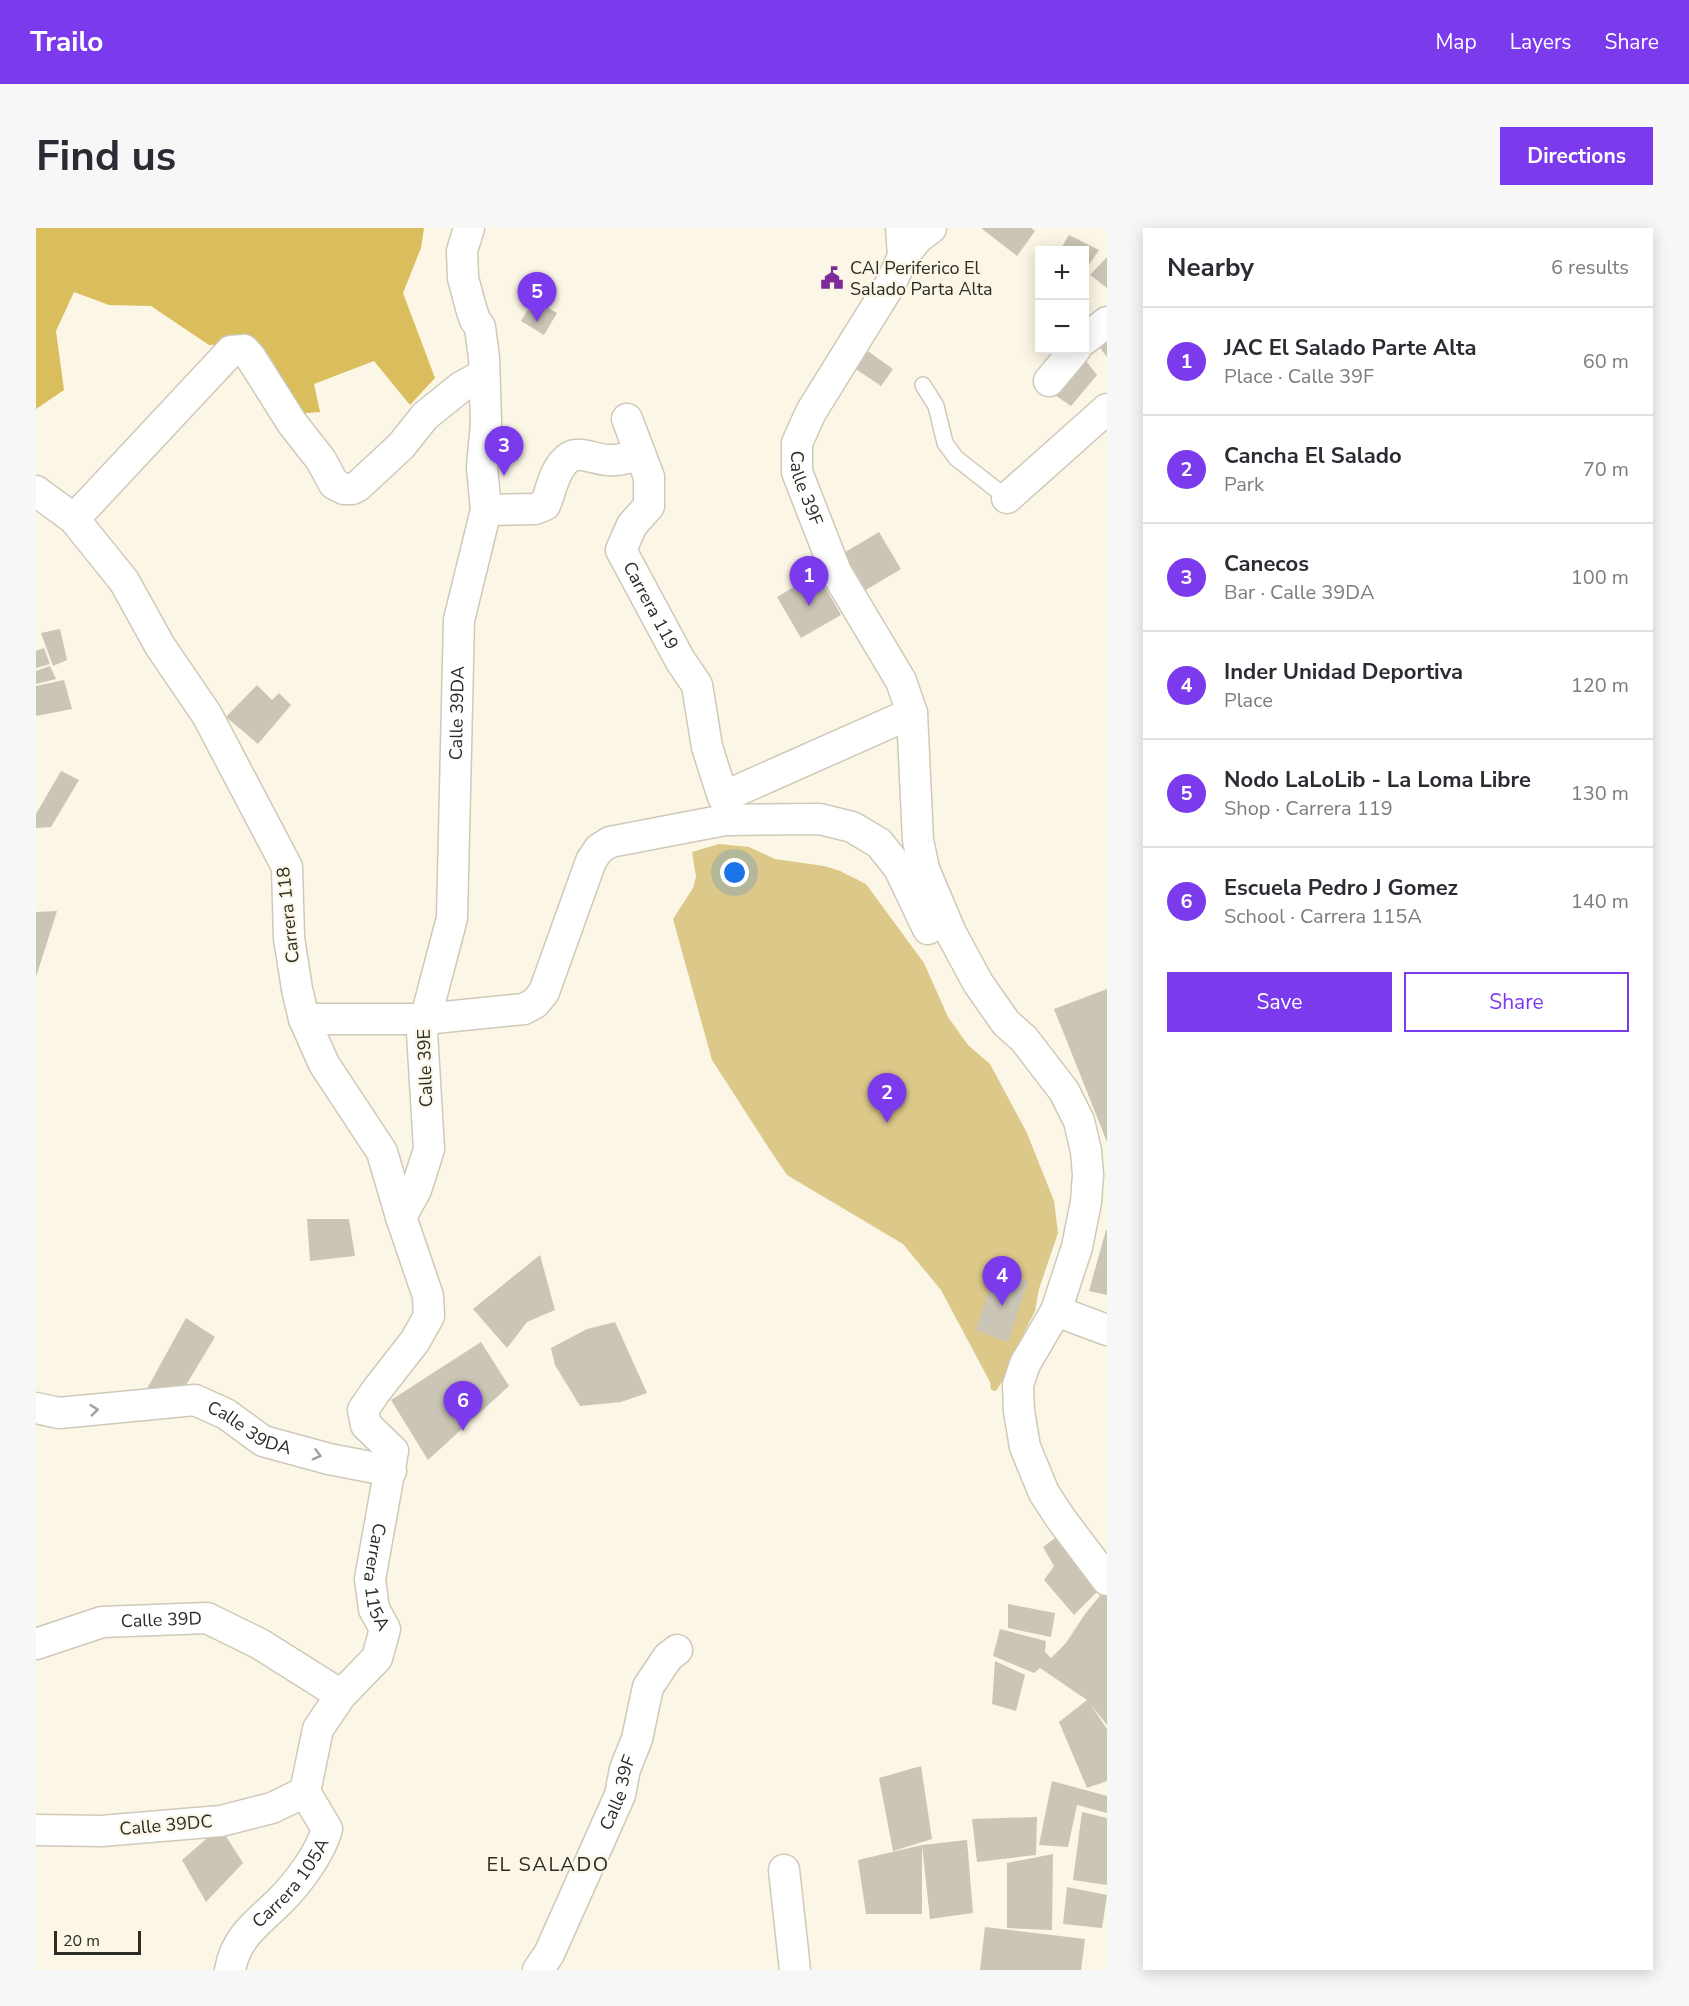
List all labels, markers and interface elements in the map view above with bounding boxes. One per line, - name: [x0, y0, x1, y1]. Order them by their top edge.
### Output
- text: Trailo: [30, 23, 103, 61]
- text: Map: [1435, 28, 1477, 56]
- text: Layers: [1510, 28, 1571, 56]
- text: Share: [1604, 28, 1659, 56]
- button: Directions: [1500, 127, 1653, 185]
- text: Find us: [36, 128, 176, 185]
- map controls: [1035, 246, 1089, 354]
- button: +: [1035, 246, 1089, 300]
- text: Nearby: [1167, 250, 1254, 285]
- text: 6 results: [1551, 254, 1629, 281]
- place label: CAI Periferico El Salado Parta Alta: [850, 256, 993, 301]
- public building icon: CAI Periferico El Salado Parta Alta: [819, 265, 845, 291]
- pin: 5: [518, 272, 556, 322]
- button: −: [1035, 300, 1089, 354]
- text: JAC El Salado Parte Alta: [1224, 333, 1477, 363]
- text: 1: [1181, 348, 1193, 375]
- text: 60 m: [1583, 348, 1629, 375]
- text: Place · Calle 39F: [1224, 363, 1374, 390]
- pin: 3: [484, 426, 524, 476]
- text: Cancha El Salado: [1224, 441, 1402, 471]
- street label: Calle 39F: [785, 451, 829, 529]
- text: 2: [1181, 456, 1193, 483]
- text: 70 m: [1583, 456, 1629, 483]
- text: Park: [1224, 471, 1264, 498]
- text: Canecos: [1224, 549, 1309, 579]
- pin: 1: [790, 556, 828, 606]
- street label: Carrera 119: [617, 557, 684, 654]
- text: 3: [1181, 564, 1193, 591]
- text: 100 m: [1571, 564, 1629, 591]
- text: Bar · Calle 39DA: [1224, 579, 1375, 606]
- text: Inder Unidad Deportiva: [1224, 657, 1463, 687]
- street label: Calle 39DA: [444, 666, 470, 760]
- text: 4: [1181, 672, 1193, 699]
- text: 120 m: [1571, 672, 1629, 699]
- text: Place: [1224, 687, 1273, 714]
- text: Nodo LaLoLib - La Loma Libre: [1224, 765, 1531, 795]
- text: 5: [1181, 780, 1193, 807]
- text: 130 m: [1571, 780, 1629, 807]
- text: Shop · Carrera 119: [1224, 795, 1393, 822]
- your location: [720, 858, 749, 887]
- street label: Carrera 118: [271, 866, 305, 964]
- text: Escuela Pedro J Gomez: [1224, 873, 1458, 903]
- text: 6: [1181, 888, 1193, 915]
- text: 140 m: [1571, 888, 1629, 915]
- text: School · Carrera 115A: [1224, 903, 1422, 930]
- button: Save: [1167, 972, 1392, 1032]
- button: Share: [1404, 972, 1629, 1032]
- street label: Calle 39E: [412, 1028, 438, 1108]
- pin: 2: [868, 1074, 906, 1123]
- pin: 4: [982, 1256, 1022, 1306]
- pin: 6: [444, 1382, 482, 1431]
- street label: Calle 39DA: [204, 1395, 294, 1460]
- one-way arrow: [89, 1404, 98, 1417]
- one-way arrow: [311, 1448, 321, 1461]
- street label: Carrera 115A: [358, 1521, 396, 1635]
- street label: Calle 39D: [120, 1606, 202, 1633]
- street label: Calle 39F: [594, 1752, 641, 1834]
- street label: Calle 39DC: [119, 1809, 213, 1841]
- street label: Carrera 105A: [247, 1834, 334, 1933]
- district label: EL SALADO: [486, 1851, 610, 1878]
- scale bar: [54, 1928, 141, 1956]
- text: 20 m: [63, 1930, 100, 1952]

